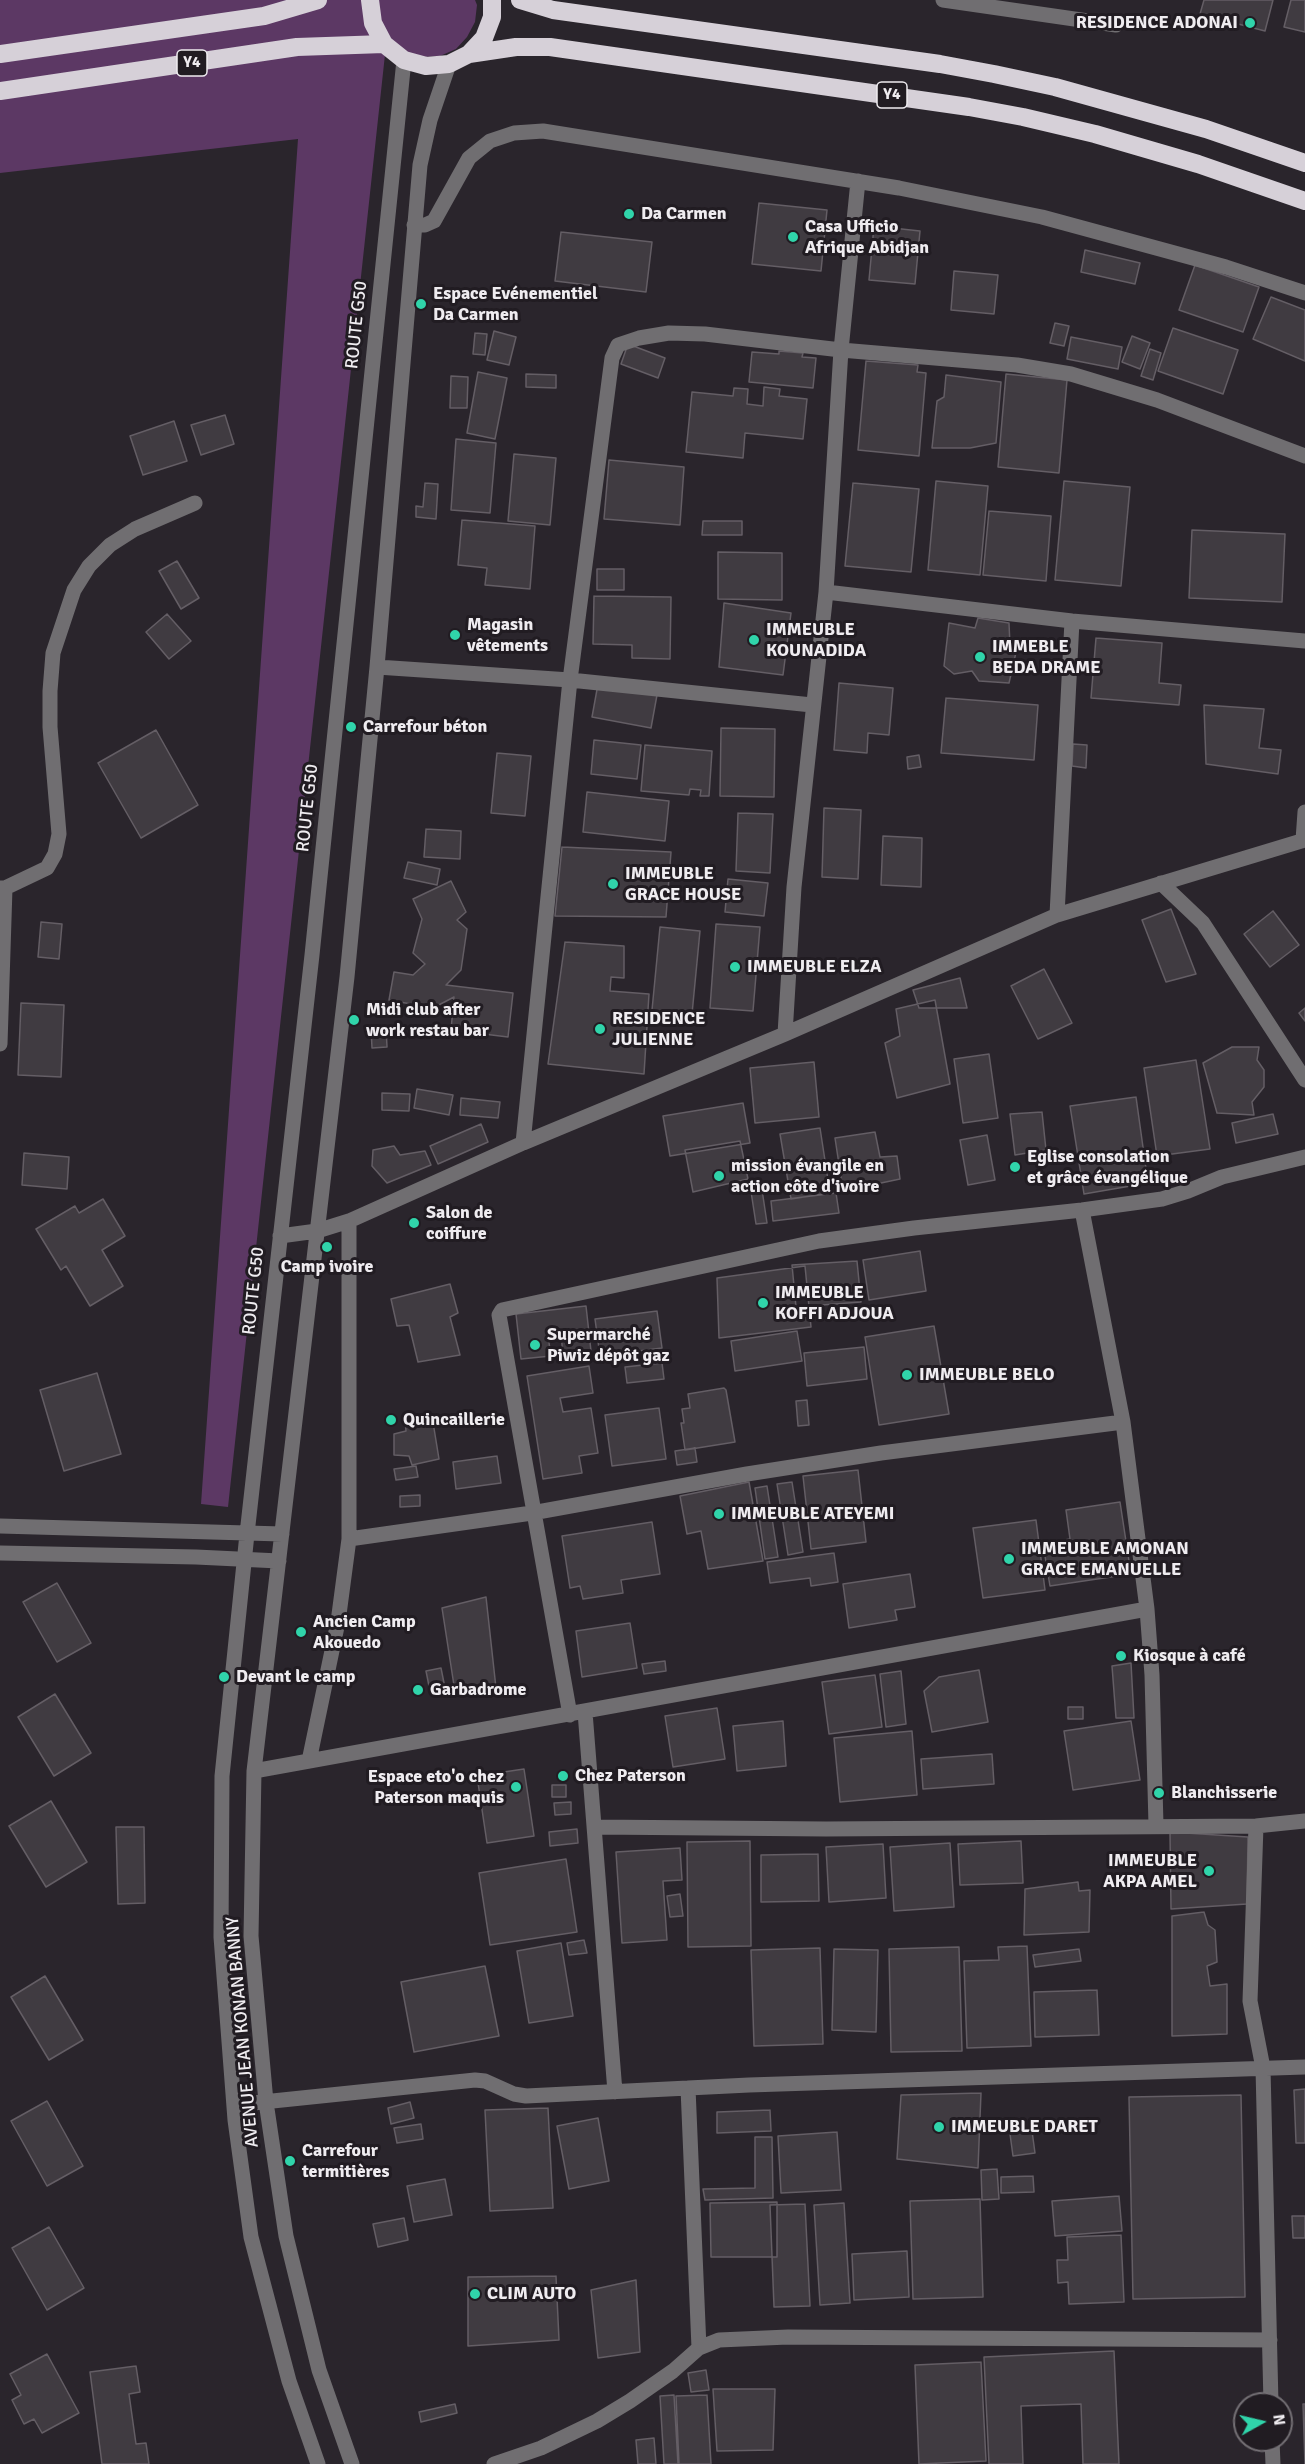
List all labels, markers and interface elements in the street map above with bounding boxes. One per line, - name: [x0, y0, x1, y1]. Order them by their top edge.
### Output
- place label: RESIDENCE ADONAI: [1076, 12, 1238, 34]
- marker: RESIDENCE ADONAI: [1243, 16, 1257, 30]
- road number: Y4: [177, 50, 207, 76]
- road number: Y4: [877, 82, 907, 108]
- place label: Da Carmen: [641, 203, 727, 225]
- marker: Da Carmen: [622, 207, 636, 221]
- place label: Casa Ufficio Afrique Abidjan: [805, 216, 929, 258]
- marker: Casa Ufficio Afrique Abidjan: [786, 230, 800, 244]
- street label: ROUTE G50: [342, 280, 372, 370]
- place label: Espace Evénementiel Da Carmen: [433, 283, 598, 326]
- marker: Espace Evénementiel Da Carmen: [414, 297, 428, 311]
- place label: Magasin vêtements: [467, 614, 548, 656]
- place label: IMMEUBLE KOUNADIDA: [766, 619, 866, 662]
- marker: Magasin vêtements: [448, 628, 462, 642]
- marker: IMMEUBLE KOUNADIDA: [747, 633, 761, 647]
- place label: IMMEBLE BEDA DRAME: [992, 636, 1101, 678]
- marker: IMMEBLE BEDA DRAME: [973, 650, 987, 664]
- place label: Carrefour béton: [363, 716, 487, 738]
- marker: Carrefour béton: [344, 720, 358, 734]
- street label: ROUTE G50: [293, 763, 323, 853]
- place label: IMMEUBLE GRACE HOUSE: [625, 863, 741, 906]
- marker: IMMEUBLE GRACE HOUSE: [606, 877, 620, 891]
- place label: IMMEUBLE ELZA: [747, 956, 881, 978]
- marker: IMMEUBLE ELZA: [728, 960, 742, 974]
- place label: Midi club after work restau bar: [366, 999, 489, 1042]
- place label: RESIDENCE JULIENNE: [612, 1008, 705, 1050]
- marker: Midi club after work restau bar: [347, 1013, 361, 1027]
- marker: RESIDENCE JULIENNE: [593, 1022, 607, 1036]
- place label: Eglise consolation et grâce évangélique: [1027, 1146, 1188, 1188]
- place label: mission évangile en action côte d'ivoire: [731, 1155, 884, 1198]
- marker: Eglise consolation et grâce évangélique: [1008, 1160, 1022, 1174]
- marker: mission évangile en action côte d'ivoire: [712, 1169, 726, 1183]
- place label: Salon de coiffure: [426, 1202, 493, 1244]
- marker: Salon de coiffure: [407, 1216, 421, 1230]
- marker: Camp ivoire: [320, 1240, 334, 1254]
- street label: ROUTE G50: [239, 1246, 269, 1336]
- place label: Camp ivoire: [281, 1256, 373, 1278]
- place label: IMMEUBLE KOFFI ADJOUA: [775, 1282, 894, 1324]
- marker: IMMEUBLE KOFFI ADJOUA: [756, 1296, 770, 1310]
- place label: Supermarché Piwiz dépôt gaz: [547, 1324, 670, 1366]
- marker: Supermarché Piwiz dépôt gaz: [528, 1338, 542, 1352]
- place label: IMMEUBLE BELO: [919, 1364, 1054, 1386]
- marker: IMMEUBLE BELO: [900, 1368, 914, 1382]
- place label: Quincaillerie: [403, 1409, 505, 1431]
- marker: Quincaillerie: [384, 1413, 398, 1427]
- place label: IMMEUBLE ATEYEMI: [731, 1503, 895, 1525]
- marker: IMMEUBLE ATEYEMI: [712, 1507, 726, 1521]
- place label: IMMEUBLE AMONAN GRACE EMANUELLE: [1021, 1538, 1189, 1580]
- marker: IMMEUBLE AMONAN GRACE EMANUELLE: [1002, 1552, 1016, 1566]
- place label: Ancien Camp Akouedo: [313, 1611, 416, 1654]
- marker: Ancien Camp Akouedo: [294, 1625, 308, 1639]
- place label: Kiosque à café: [1133, 1645, 1246, 1667]
- marker: Kiosque à café: [1114, 1649, 1128, 1663]
- place label: Devant le camp: [236, 1666, 356, 1688]
- marker: Devant le camp: [217, 1670, 231, 1684]
- place label: Garbadrome: [430, 1679, 526, 1701]
- marker: Garbadrome: [411, 1683, 425, 1697]
- place label: Chez Paterson: [575, 1765, 686, 1787]
- place label: Espace eto'o chez Paterson maquis: [368, 1766, 504, 1808]
- marker: Chez Paterson: [556, 1769, 570, 1783]
- marker: Espace eto'o chez Paterson maquis: [509, 1780, 523, 1794]
- place label: Blanchisserie: [1171, 1782, 1277, 1804]
- marker: Blanchisserie: [1152, 1786, 1166, 1800]
- place label: IMMEUBLE AKPA AMEL: [1103, 1850, 1197, 1892]
- marker: IMMEUBLE AKPA AMEL: [1202, 1864, 1216, 1878]
- street label: AVENUE JEAN KONAN BANNY: [222, 1916, 264, 2148]
- place label: IMMEUBLE DARET: [951, 2116, 1098, 2138]
- marker: IMMEUBLE DARET: [932, 2120, 946, 2134]
- place label: Carrefour termitières: [302, 2140, 389, 2182]
- marker: Carrefour termitières: [283, 2154, 297, 2168]
- place label: CLIM AUTO: [487, 2283, 576, 2305]
- marker: CLIM AUTO: [468, 2287, 482, 2301]
- north arrow: [1233, 2392, 1293, 2452]
- text: N: [1268, 2413, 1290, 2427]

